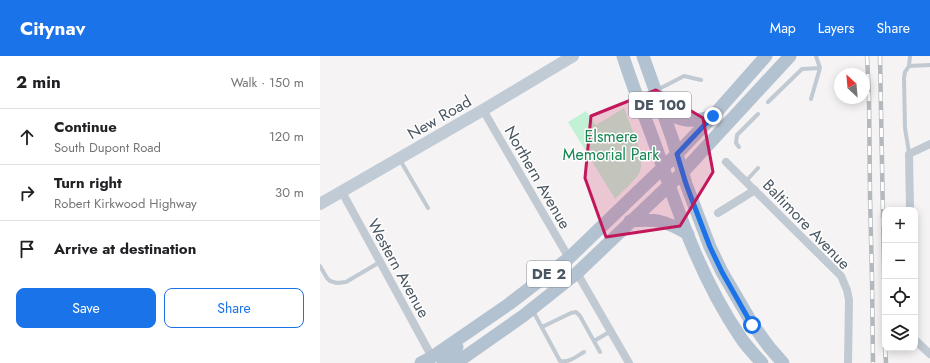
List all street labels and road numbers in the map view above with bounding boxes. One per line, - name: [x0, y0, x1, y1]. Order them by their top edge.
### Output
- street label: New Road: [403, 90, 476, 145]
- road number: DE 100: [629, 92, 691, 118]
- street label: Northern Avenue: [499, 121, 576, 233]
- street label: Baltimore Avenue: [758, 174, 856, 275]
- street label: Western Avenue: [362, 215, 435, 322]
- road number: DE 2: [527, 261, 571, 287]

